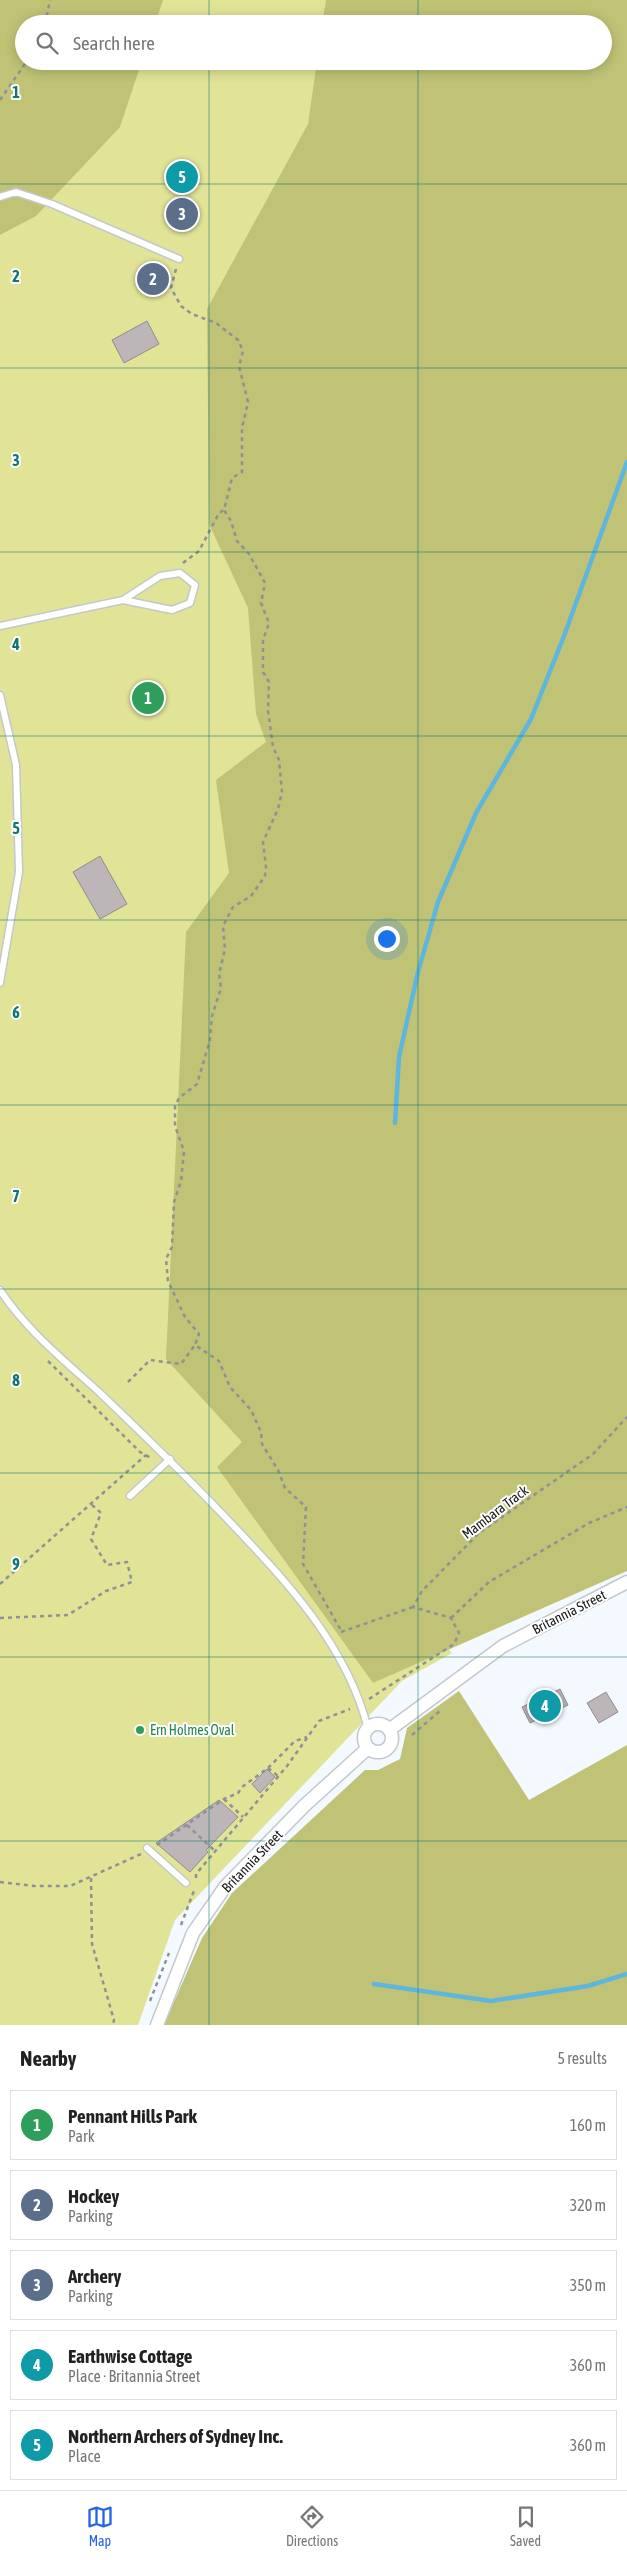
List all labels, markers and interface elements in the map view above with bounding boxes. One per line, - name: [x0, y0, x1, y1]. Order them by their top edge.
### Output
- search box: [15, 15, 612, 70]
- icon: search: [33, 29, 61, 57]
- text: Search here: [73, 32, 155, 54]
- text: 1: [12, 83, 20, 101]
- pin: 5: [166, 158, 198, 196]
- pin: 3: [166, 195, 198, 233]
- pin: 2: [137, 260, 169, 298]
- text: 2: [12, 267, 20, 285]
- text: 3: [12, 451, 20, 469]
- text: 4: [11, 635, 20, 653]
- pin: 1: [132, 679, 164, 717]
- text: 5: [12, 819, 20, 837]
- your location: [374, 926, 400, 952]
- text: 6: [12, 1003, 20, 1021]
- text: 7: [12, 1187, 20, 1205]
- text: 8: [12, 1371, 20, 1389]
- street label: Mambara Track: [459, 1482, 531, 1542]
- text: 9: [12, 1555, 20, 1573]
- street label: Britannia Street: [530, 1587, 608, 1637]
- pin: 4: [529, 1687, 561, 1725]
- place label: Ern Holmes Oval: [150, 1722, 235, 1738]
- marker: Ern Holmes Oval: [134, 1724, 146, 1736]
- street label: Britannia Street: [218, 1826, 286, 1896]
- text: Nearby: [20, 2046, 76, 2070]
- text: 5 results: [557, 2049, 607, 2067]
- text: Pennant Hills Park: [68, 2105, 197, 2127]
- text: 1: [33, 2116, 41, 2134]
- text: 160 m: [570, 2116, 606, 2134]
- text: Park: [68, 2127, 95, 2145]
- text: Hockey: [68, 2185, 119, 2207]
- text: 2: [33, 2196, 41, 2214]
- text: 320 m: [570, 2196, 606, 2214]
- text: Parking: [68, 2207, 113, 2225]
- text: Archery: [68, 2265, 121, 2287]
- text: 3: [33, 2276, 41, 2294]
- text: 350 m: [570, 2276, 606, 2294]
- text: Parking: [68, 2287, 113, 2305]
- text: Earthwise Cottage: [68, 2345, 192, 2367]
- text: 4: [33, 2356, 41, 2374]
- text: 360 m: [570, 2356, 606, 2374]
- text: Place · Britannia Street: [68, 2367, 200, 2385]
- text: Northern Archers of Sydney Inc.: [68, 2425, 283, 2447]
- text: 5: [33, 2436, 41, 2454]
- text: 360 m: [570, 2436, 606, 2454]
- text: Place: [68, 2447, 101, 2465]
- tab: Map: [86, 2503, 114, 2549]
- tab: Directions: [286, 2503, 338, 2549]
- tab: Saved: [510, 2503, 541, 2549]

